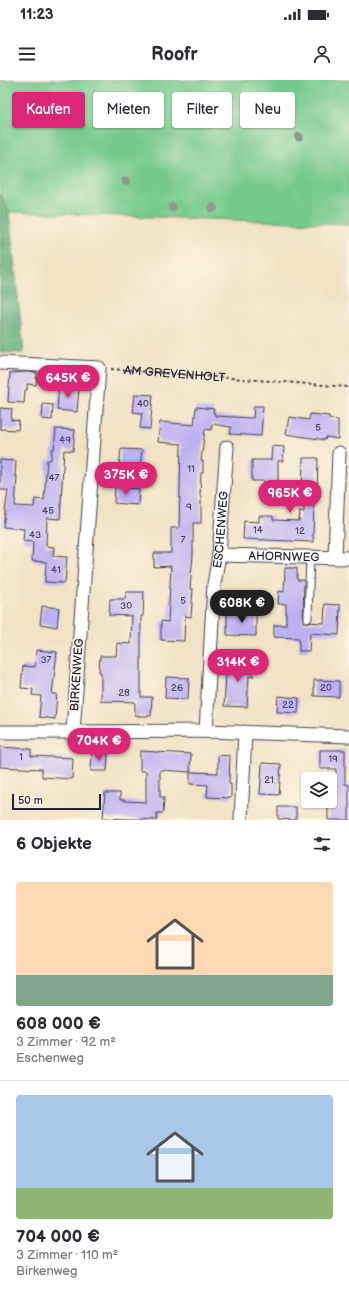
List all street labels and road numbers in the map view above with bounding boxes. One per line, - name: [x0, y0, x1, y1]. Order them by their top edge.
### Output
- street label: AM GREVENHOLT: [123, 363, 227, 385]
- street label: ESCHENWEG: [209, 491, 231, 569]
- street label: AHORNWEG: [248, 548, 319, 565]
- street label: BIRKENWEG: [67, 638, 87, 712]

